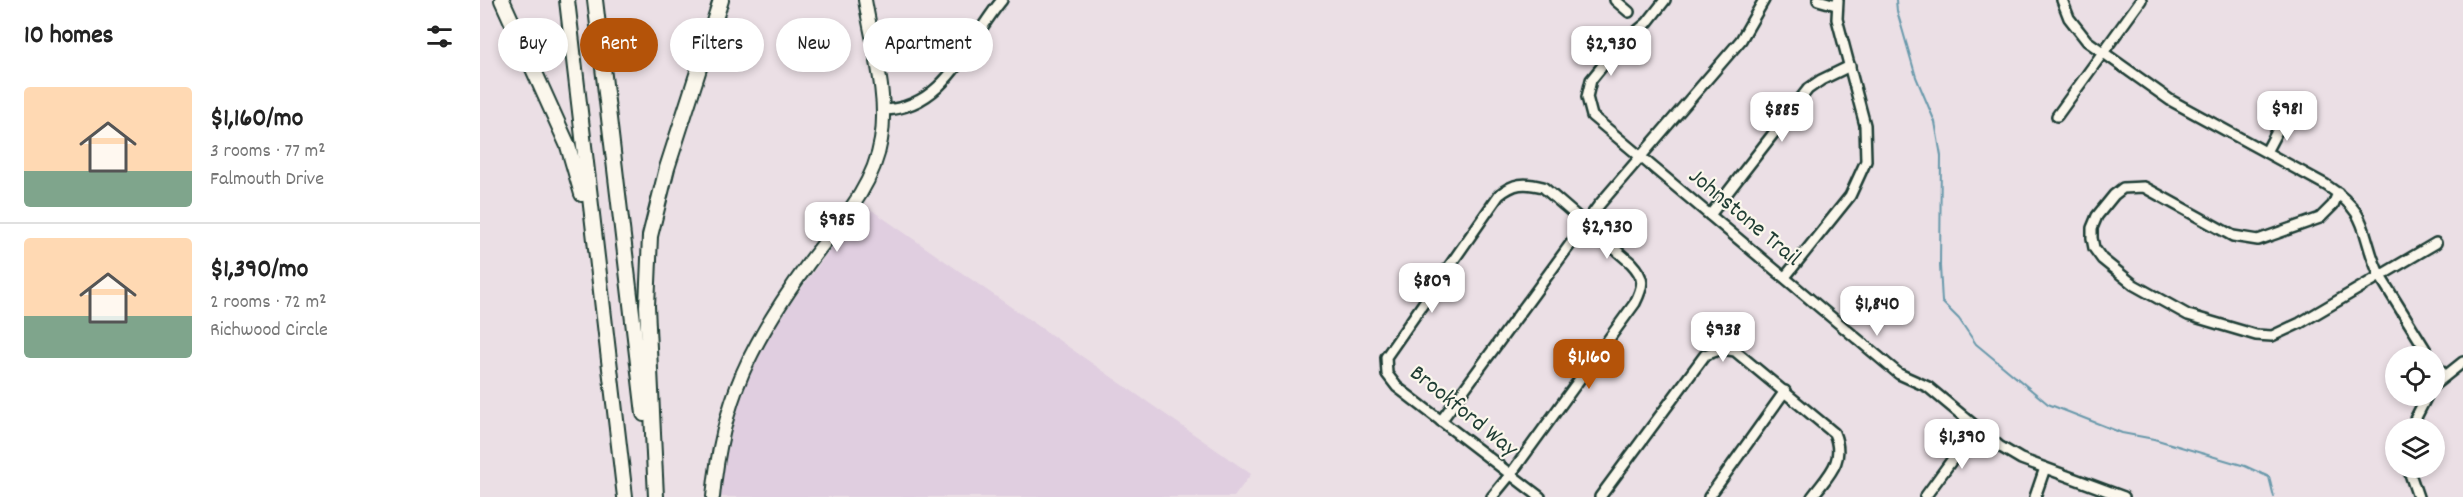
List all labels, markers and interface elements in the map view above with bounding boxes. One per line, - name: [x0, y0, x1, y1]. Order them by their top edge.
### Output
- text: 10 homes: [24, 18, 114, 55]
- chip: Buy: [498, 18, 568, 72]
- chip: Rent: [580, 18, 658, 72]
- chip: Filters: [670, 18, 764, 72]
- chip: New: [776, 18, 851, 72]
- chip: Apartment: [863, 18, 993, 72]
- icon: filters: [423, 20, 456, 53]
- pin: $2,930: [1562, 26, 1660, 77]
- text: $2,930: [1585, 31, 1637, 59]
- pin: $981: [2251, 91, 2323, 142]
- pin: $885: [1746, 92, 1818, 143]
- text: $981: [2271, 96, 2303, 124]
- text: $885: [1764, 97, 1800, 125]
- text: $1,160/mo: [210, 101, 303, 138]
- icon: home: [72, 111, 144, 183]
- text: 3 rooms · 77 m²: [210, 138, 326, 166]
- street label: Johnstone Trail: [1680, 161, 1808, 276]
- text: Falmouth Drive: [210, 166, 324, 194]
- pin: $985: [801, 202, 873, 253]
- text: $985: [819, 207, 855, 235]
- pin: $2,930: [1558, 209, 1656, 260]
- text: $2,930: [1581, 214, 1633, 242]
- text: $1,390/mo: [210, 252, 308, 289]
- icon: home: [72, 262, 144, 334]
- pin: $809: [1396, 263, 1468, 314]
- text: $809: [1413, 268, 1451, 296]
- pin: $1,840: [1828, 286, 1926, 337]
- text: 2 rooms · 72 m²: [210, 289, 326, 317]
- text: $1,840: [1854, 291, 1900, 319]
- pin: $938: [1687, 312, 1759, 363]
- text: Richwood Circle: [210, 317, 328, 345]
- text: $938: [1705, 317, 1741, 345]
- pin: $1,160: [1540, 339, 1638, 390]
- text: $1,160: [1567, 344, 1611, 372]
- map controls: [2385, 346, 2445, 478]
- button: locate: [2385, 346, 2445, 406]
- street label: Brookford Way: [1401, 358, 1526, 467]
- button: layers: [2385, 418, 2445, 478]
- pin: $1,390: [1913, 419, 2011, 470]
- text: $1,390: [1938, 424, 1986, 452]

